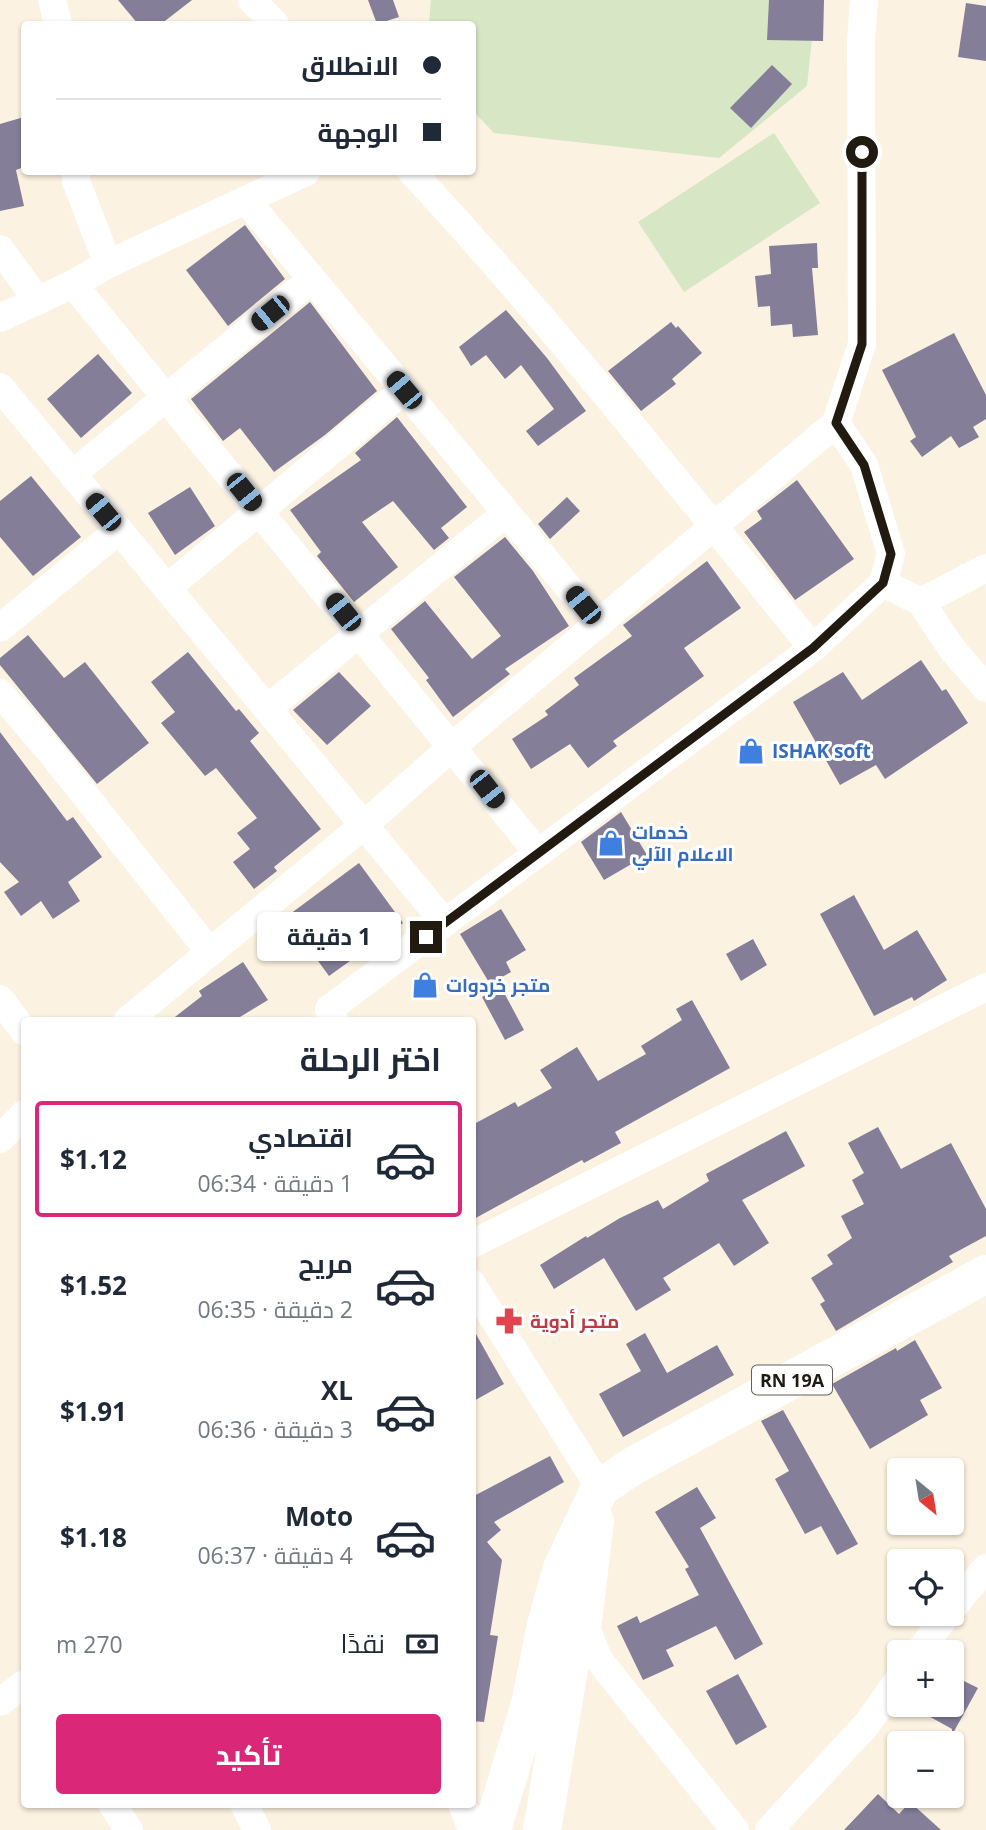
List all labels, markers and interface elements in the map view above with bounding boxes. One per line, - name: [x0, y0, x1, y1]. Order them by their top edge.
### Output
- text: الانطلاق: [301, 47, 399, 83]
- text: الوجهة: [318, 114, 399, 150]
- route start: [846, 136, 878, 168]
- car: [248, 292, 293, 334]
- car: [383, 367, 426, 413]
- car: [223, 469, 266, 515]
- car: [82, 489, 125, 535]
- car: [562, 582, 605, 628]
- car: [322, 589, 365, 635]
- shop icon: ISHAK soft: [736, 736, 766, 766]
- place label: ISHAK soft: [772, 738, 871, 764]
- car: [466, 766, 509, 812]
- place label: خدمات الاعلام الآلي: [632, 819, 734, 870]
- shop icon: خدمات الاعلام الآلي: [596, 828, 626, 858]
- callout: 1 دقيقة: [258, 912, 402, 962]
- text: 1 دقيقة: [287, 920, 371, 952]
- route end: [410, 921, 442, 953]
- shop icon: متجر خردوات: [410, 970, 440, 1000]
- place label: متجر خردوات: [446, 972, 550, 998]
- text: اختر الرحلة: [300, 1037, 441, 1080]
- text: اقتصادي: [248, 1119, 353, 1155]
- icon: car: [374, 1128, 437, 1191]
- text: $1.12: [60, 1141, 127, 1177]
- text: 1 دقيقة · 06:34: [197, 1167, 353, 1199]
- text: مريح: [298, 1245, 353, 1281]
- icon: car: [374, 1254, 437, 1317]
- text: $1.52: [60, 1267, 127, 1303]
- text: 2 دقيقة · 06:35: [197, 1293, 353, 1325]
- pharmacy icon: متجر أدوية: [494, 1306, 524, 1336]
- place label: متجر أدوية: [530, 1308, 619, 1334]
- road number: RN 19A: [752, 1366, 832, 1394]
- text: XL: [321, 1372, 353, 1408]
- icon: car: [374, 1380, 437, 1443]
- text: $1.91: [60, 1393, 127, 1429]
- text: 3 دقيقة · 06:36: [197, 1413, 353, 1445]
- north arrow: [887, 1458, 964, 1535]
- map controls: [887, 1458, 964, 1808]
- text: Moto: [285, 1498, 353, 1534]
- icon: car: [374, 1506, 437, 1569]
- text: $1.18: [60, 1519, 127, 1555]
- text: 4 دقيقة · 06:37: [197, 1539, 353, 1571]
- button: locate: [887, 1549, 964, 1626]
- text: نقدًا: [341, 1625, 385, 1661]
- icon: cash: [403, 1625, 441, 1663]
- text: 270 m: [56, 1628, 123, 1660]
- button: +: [887, 1640, 964, 1717]
- button: تأكيد: [56, 1714, 441, 1794]
- button: −: [887, 1731, 964, 1808]

